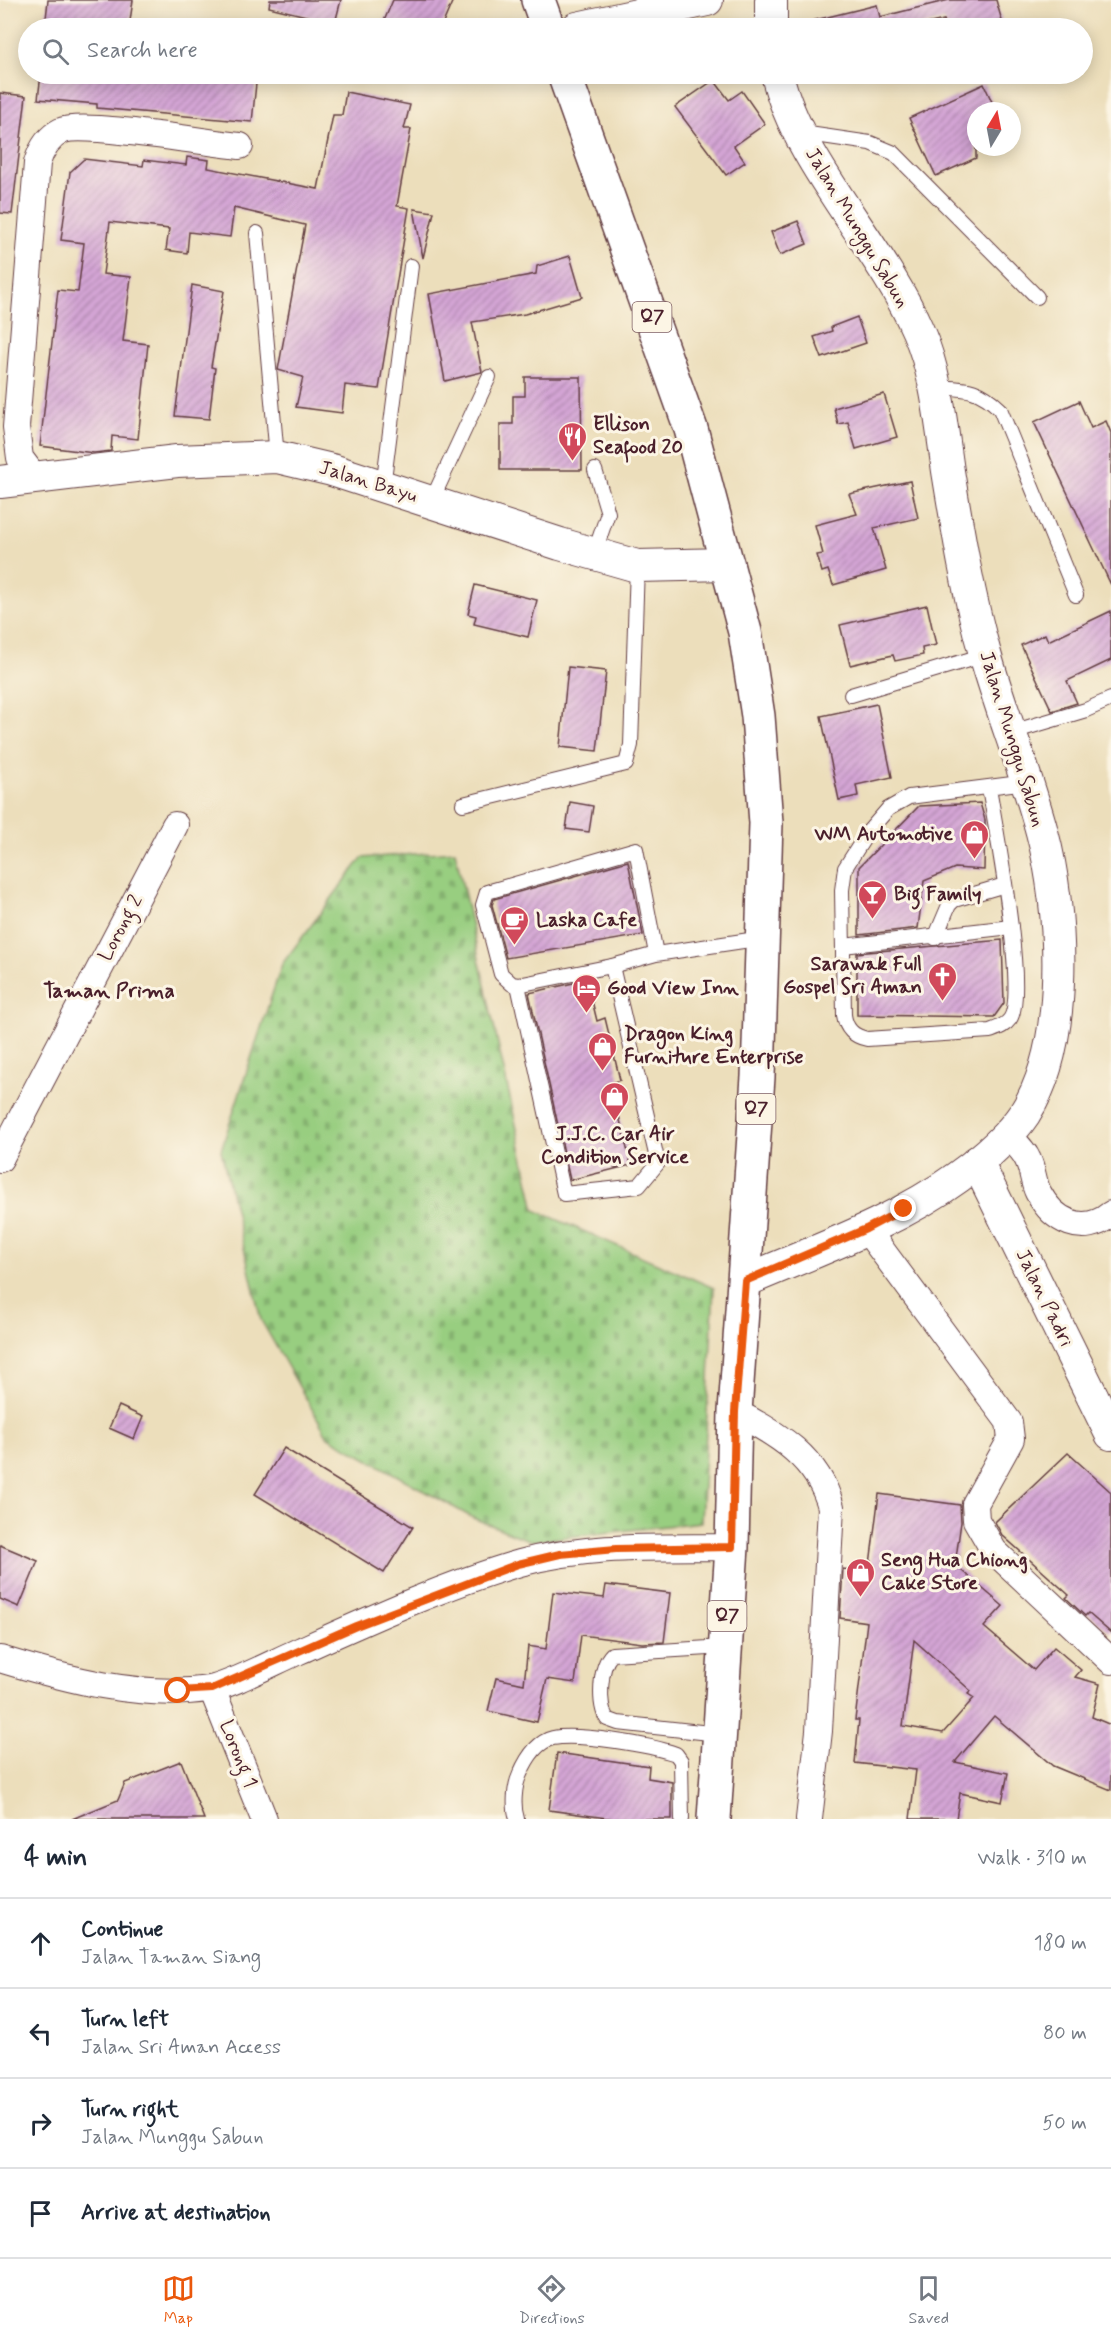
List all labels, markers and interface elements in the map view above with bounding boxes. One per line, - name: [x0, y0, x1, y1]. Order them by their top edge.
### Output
- search box: [18, 18, 1093, 84]
- icon: search: [39, 35, 72, 68]
- text: Search here: [87, 37, 198, 65]
- north arrow: [967, 102, 1021, 156]
- street label: Jalan Munggu Sabun: [798, 143, 916, 314]
- road number: Q7: [632, 302, 672, 332]
- place label: Ellison Seafood 20: [593, 411, 683, 463]
- restaurant icon: Ellison Seafood 20: [556, 420, 588, 462]
- street label: Jalan Bayu: [316, 454, 420, 510]
- street label: Jalan Munggu Sabun: [971, 648, 1052, 831]
- shop icon: WM Automotive: [958, 818, 990, 860]
- place label: WM Automotive: [814, 821, 953, 848]
- bar icon: Big Family: [857, 878, 889, 920]
- place label: Big Family: [894, 881, 981, 910]
- street label: Lorong 2: [92, 890, 152, 967]
- cafe icon: Laska Cafe: [499, 904, 531, 946]
- place label: Laska Cafe: [536, 907, 637, 934]
- place label: Sarawak Full Gospel Sri Aman: [783, 951, 922, 1001]
- church icon: Sarawak Full Gospel Sri Aman: [927, 960, 959, 1002]
- hotel icon: Good View Inn: [570, 972, 602, 1014]
- place label: Good View Inn: [607, 975, 739, 1002]
- district label: Taman Prima: [43, 977, 175, 1005]
- place label: Dragon King Furniture Enterprise: [624, 1021, 804, 1071]
- shop icon: Dragon King Furniture Enterprise: [587, 1030, 619, 1072]
- shop icon: J.J.C. Car Air Condition Service: [599, 1080, 631, 1122]
- road number: Q7: [736, 1094, 776, 1124]
- place label: J.J.C. Car Air Condition Service: [541, 1121, 689, 1171]
- route end: [890, 1195, 916, 1221]
- street label: Jalan Padri: [1009, 1245, 1079, 1351]
- place label: Seng Hua Chiong Cake Store: [881, 1547, 1028, 1597]
- shop icon: Seng Hua Chiong Cake Store: [844, 1556, 876, 1598]
- road number: Q7: [708, 1601, 746, 1631]
- route start: [164, 1677, 190, 1703]
- street label: Lorong 1: [210, 1716, 264, 1793]
- text: 4 min: [24, 1841, 87, 1875]
- text: Walk · 310 m: [977, 1845, 1087, 1872]
- text: Continue: [81, 1916, 163, 1944]
- icon: ahead: [24, 1927, 57, 1960]
- text: 180 m: [1034, 1930, 1087, 1957]
- text: Jalan Taman Siang: [81, 1944, 261, 1971]
- text: Turn left: [81, 2006, 169, 2034]
- icon: left: [24, 2017, 57, 2050]
- text: 80 m: [1043, 2020, 1087, 2047]
- text: Jalan Sri Aman Access: [81, 2034, 281, 2061]
- text: Turn right: [81, 2096, 179, 2124]
- icon: right: [24, 2107, 57, 2140]
- text: 50 m: [1042, 2110, 1087, 2137]
- text: Jalan Munggu Sabun: [81, 2124, 264, 2151]
- icon: arrive: [24, 2197, 57, 2230]
- text: Arrive at destination: [81, 2199, 271, 2227]
- tab: Map: [162, 2272, 195, 2329]
- tab: Directions: [519, 2272, 585, 2329]
- tab: Saved: [909, 2272, 949, 2329]

